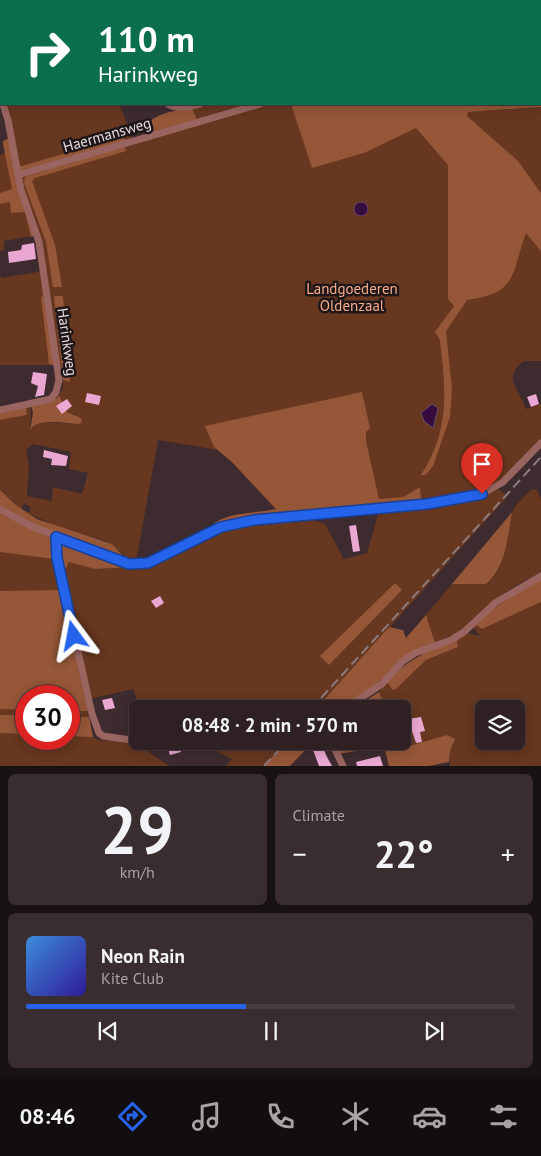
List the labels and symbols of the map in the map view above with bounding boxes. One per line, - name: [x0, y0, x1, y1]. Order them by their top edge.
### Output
- street label: Haermansweg: [61, 113, 153, 156]
- park label: Landgoederen Oldenzaal: [306, 279, 398, 315]
- street label: Harinkweg: [53, 307, 82, 377]
- pin: [461, 443, 503, 494]
- position arrow: [47, 609, 99, 661]
- speed limit sign: 30: [15, 685, 80, 750]

